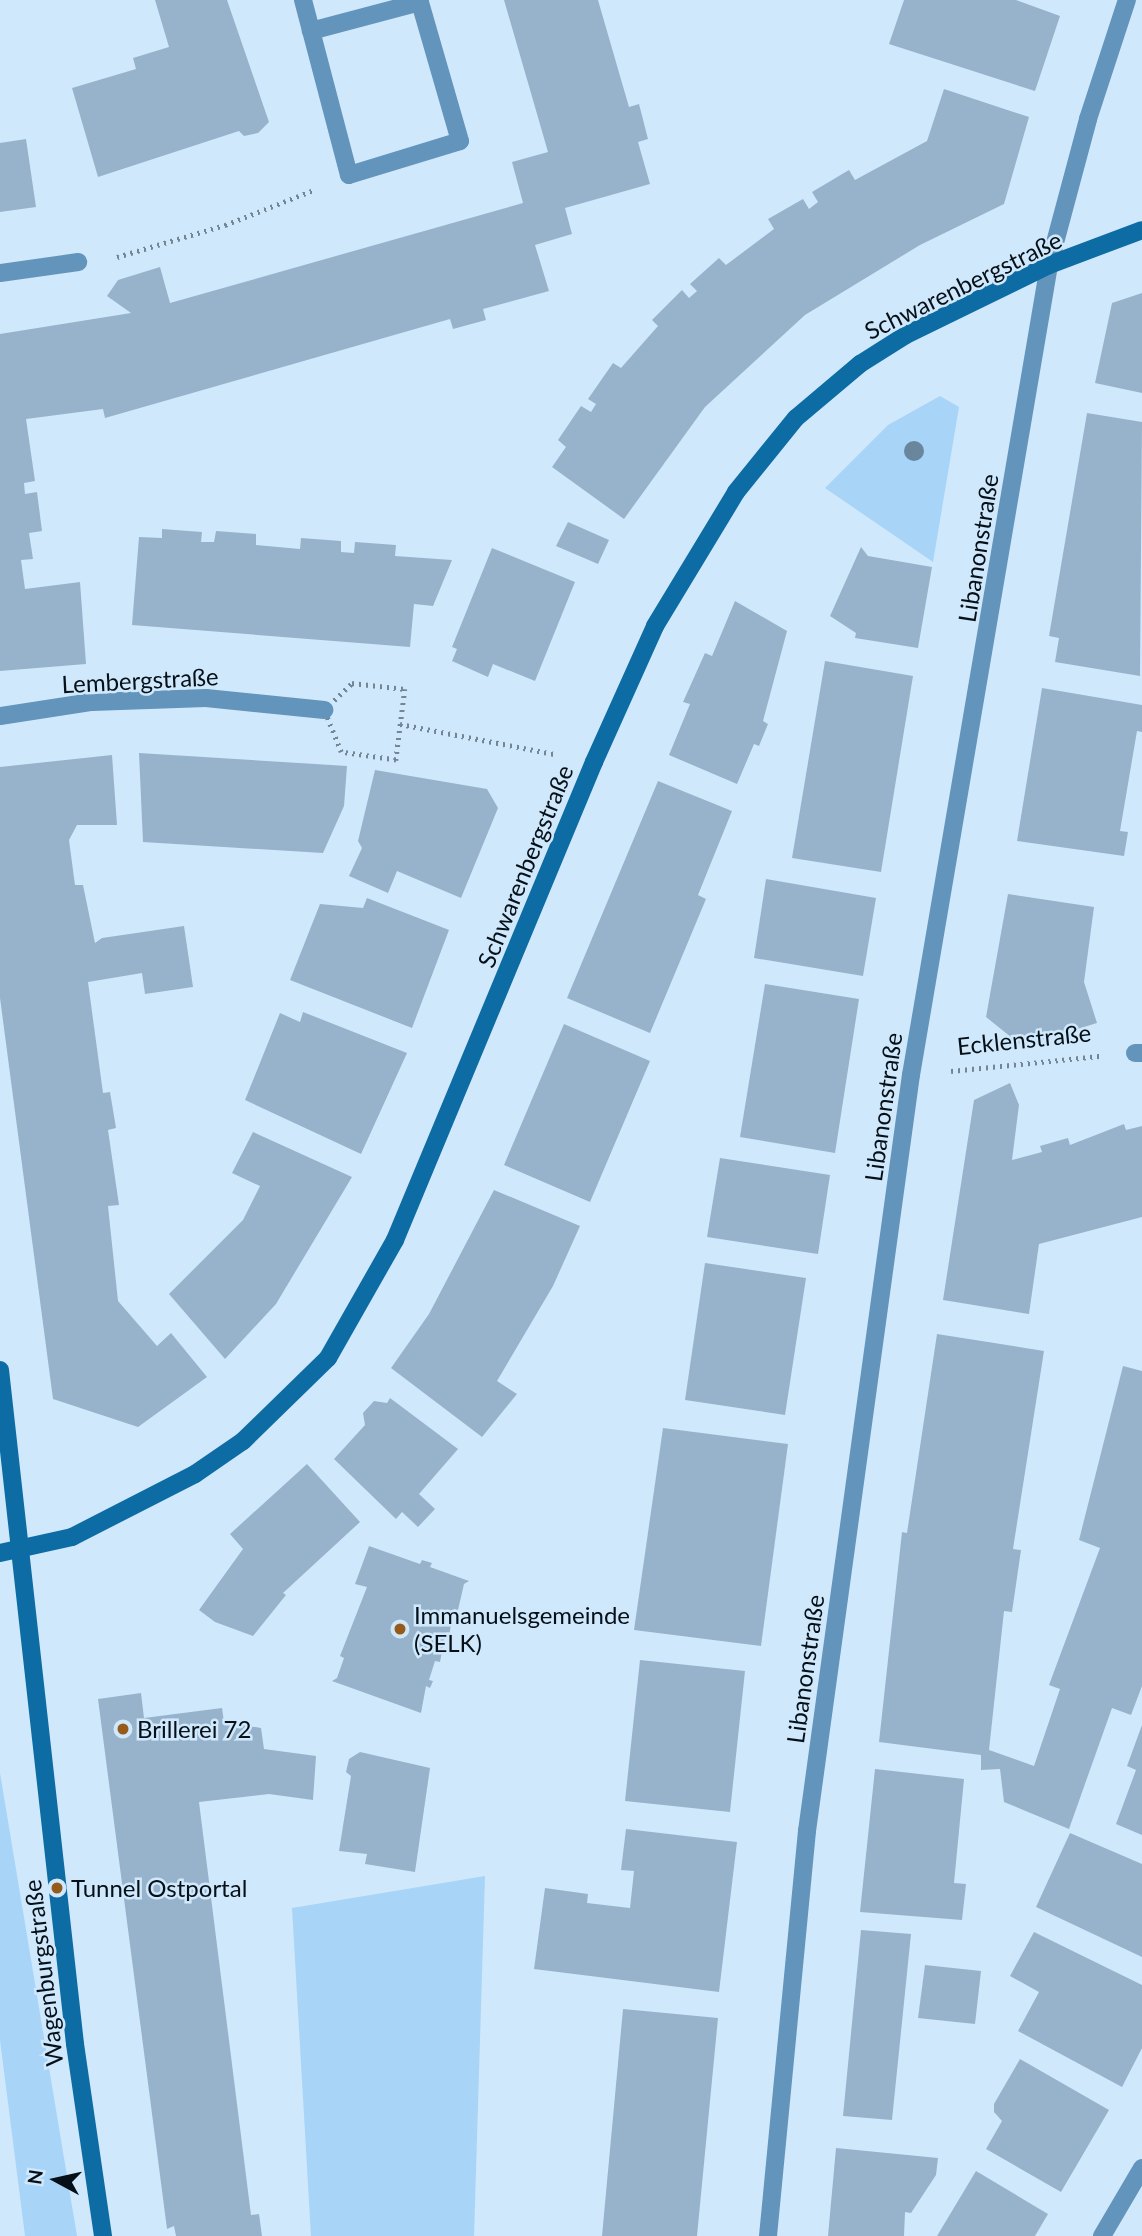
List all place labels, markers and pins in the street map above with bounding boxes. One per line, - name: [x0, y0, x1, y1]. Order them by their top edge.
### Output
- place label: Immanuelsgemeinde (SELK): [414, 1601, 630, 1657]
- marker: Immanuelsgemeinde (SELK): [392, 1621, 408, 1637]
- place label: Brillerei 72: [137, 1715, 251, 1743]
- marker: Brillerei 72: [115, 1721, 131, 1737]
- place label: Tunnel Ostportal: [71, 1874, 247, 1902]
- marker: Tunnel Ostportal: [49, 1880, 65, 1896]

